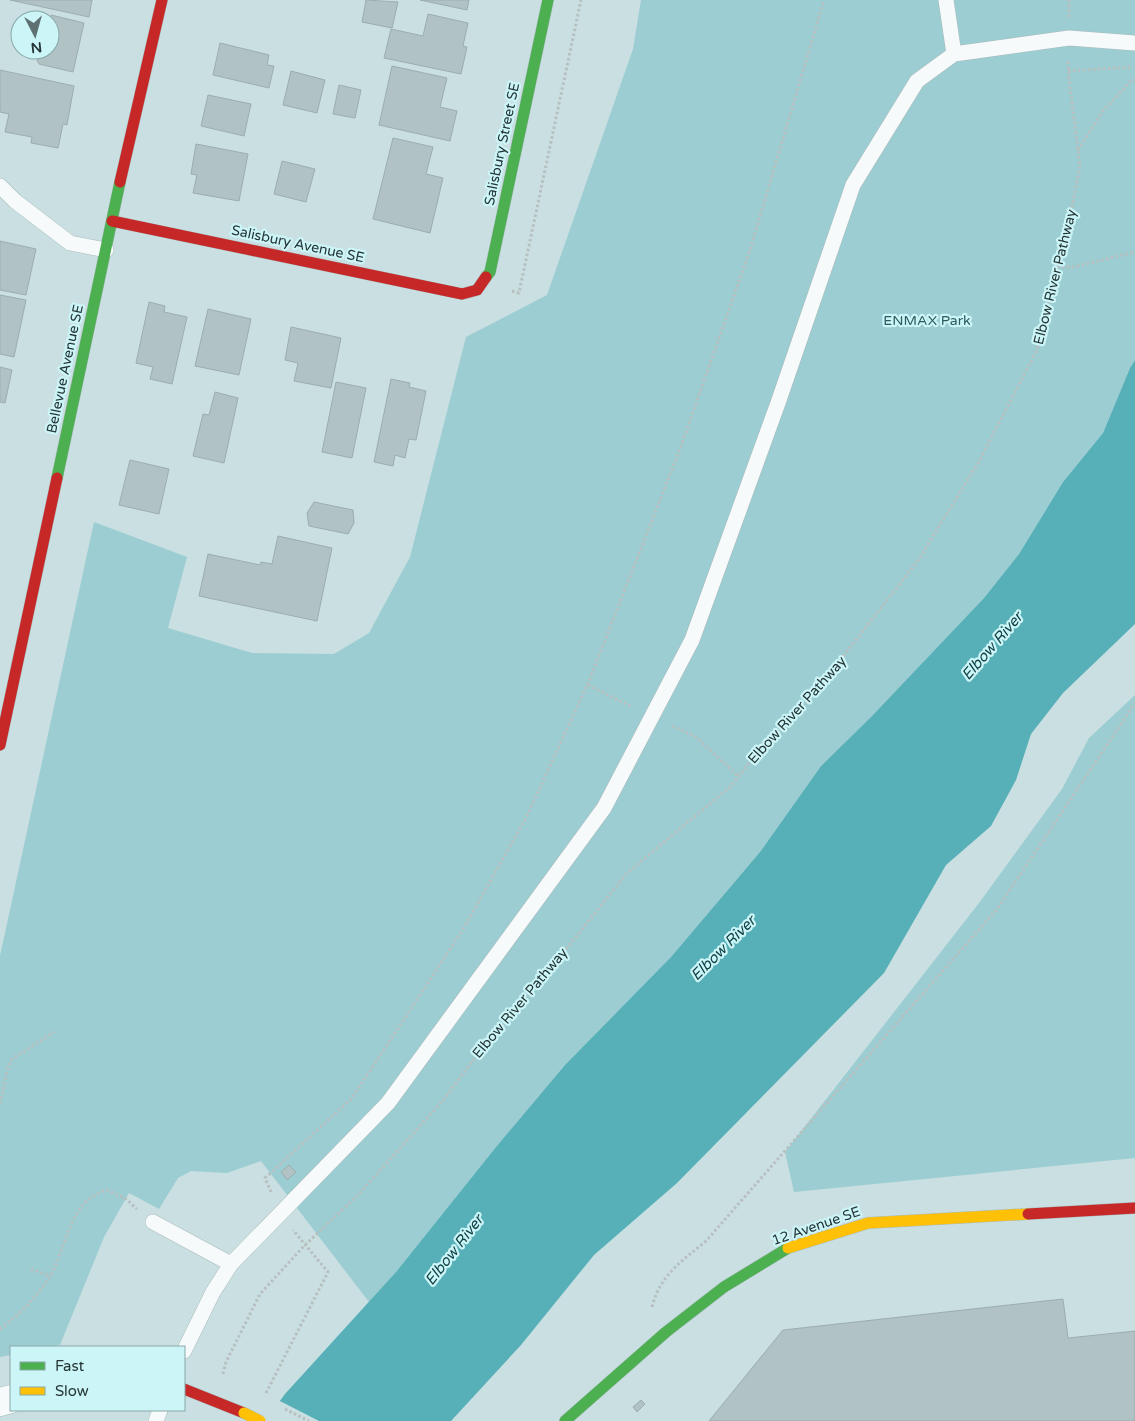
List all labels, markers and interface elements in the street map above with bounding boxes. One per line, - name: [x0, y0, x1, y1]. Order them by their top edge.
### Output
- north arrow: [10, 10, 60, 60]
- text: N: [30, 38, 43, 56]
- street label: Salisbury Street SE: [481, 81, 523, 207]
- street label: Elbow River Pathway: [1030, 207, 1080, 346]
- street label: Salisbury Avenue SE: [230, 222, 366, 266]
- street label: Bellevue Avenue SE: [43, 303, 87, 435]
- park label: ENMAX Park: [883, 312, 971, 329]
- water label: Elbow River: [958, 607, 1028, 684]
- street label: Elbow River Pathway: [744, 652, 850, 767]
- water label: Elbow River: [687, 910, 761, 984]
- street label: Elbow River Pathway: [469, 944, 571, 1062]
- street label: 12 Avenue SE: [769, 1203, 863, 1249]
- water label: Elbow River: [421, 1210, 488, 1289]
- legend: [10, 1346, 185, 1411]
- text: Fast: [55, 1357, 85, 1375]
- text: Slow: [55, 1382, 89, 1400]

